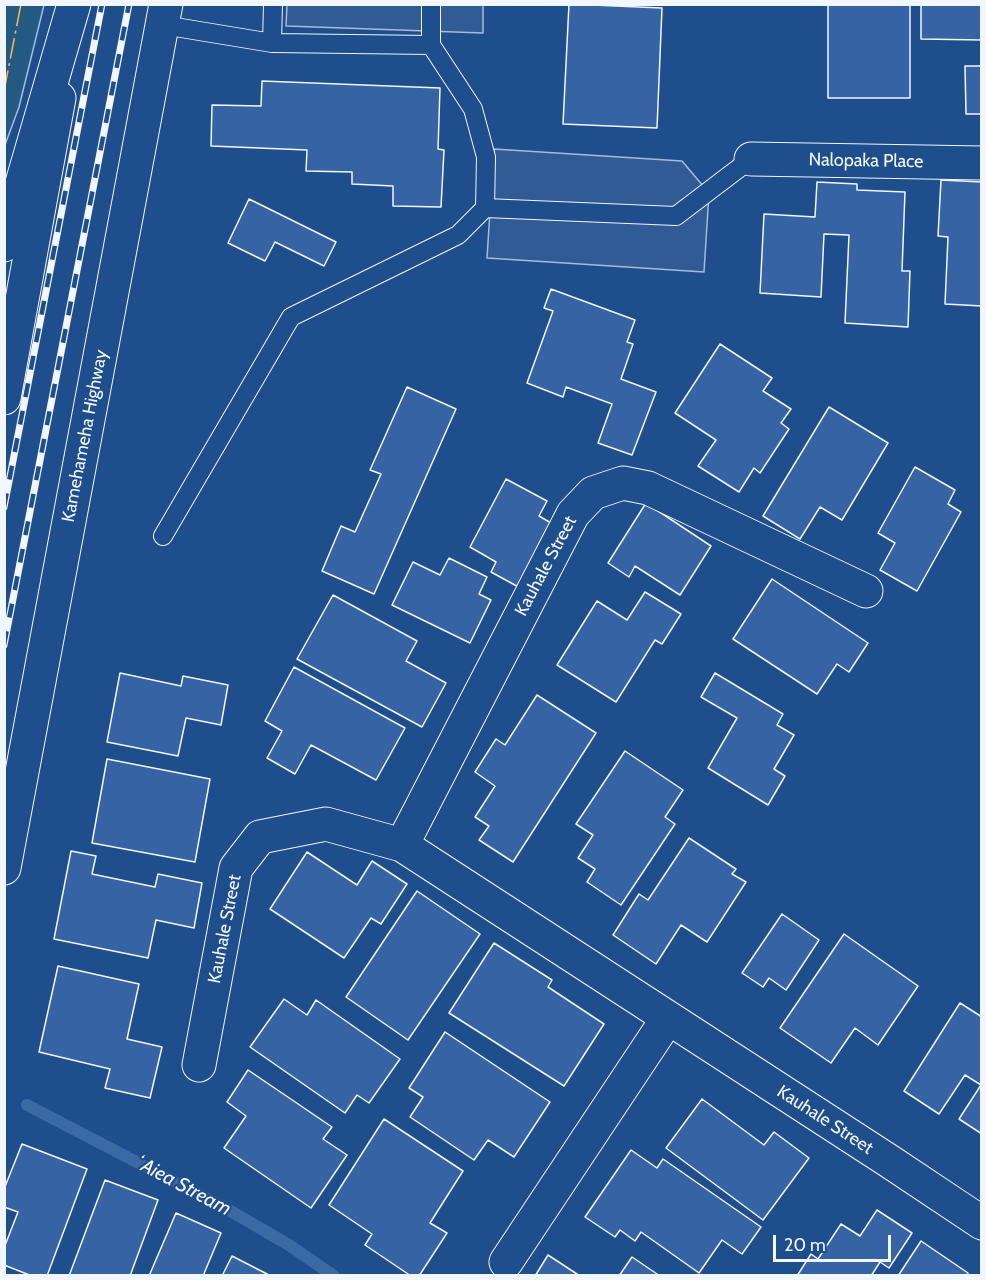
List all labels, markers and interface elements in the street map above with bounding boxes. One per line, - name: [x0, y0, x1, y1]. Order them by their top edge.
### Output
- street label: Nalopaka Place: [808, 149, 924, 173]
- street label: Kamehameha Highway: [58, 348, 112, 524]
- street label: Kauhale Street: [511, 512, 581, 620]
- street label: Kauhale Street: [204, 873, 246, 985]
- street label: Kauhale Street: [773, 1081, 877, 1159]
- water label: ʻAiea Stream: [131, 1151, 235, 1221]
- scale bar: [776, 1223, 894, 1261]
- text: 20 m: [784, 1234, 826, 1256]

